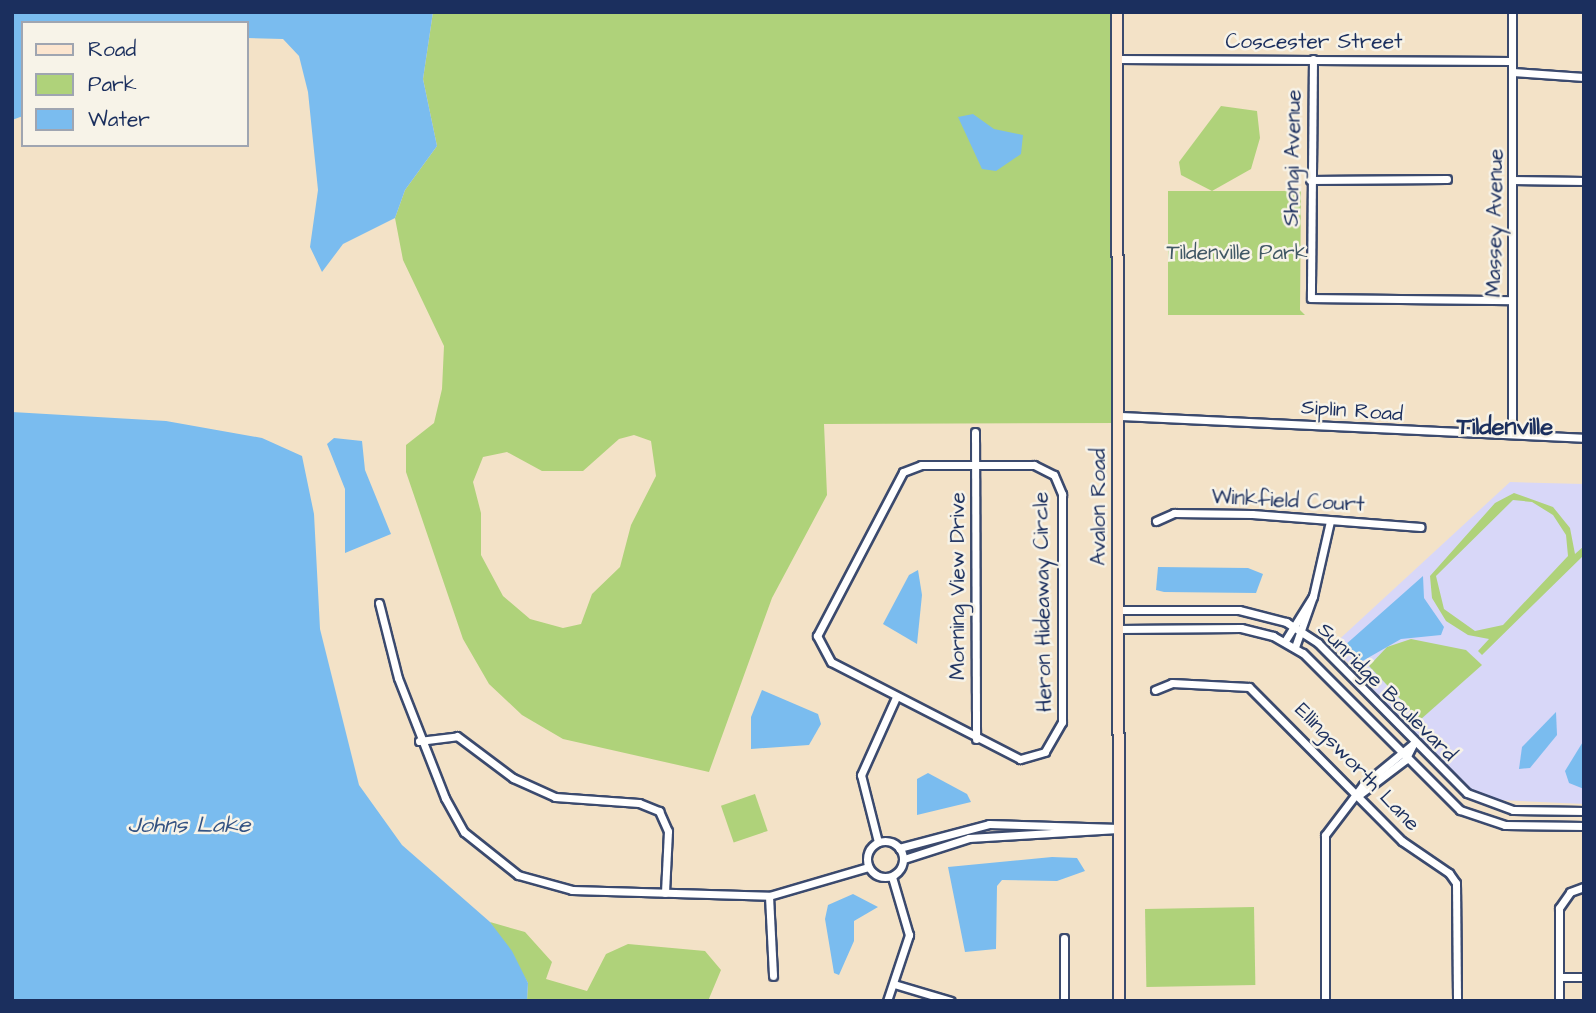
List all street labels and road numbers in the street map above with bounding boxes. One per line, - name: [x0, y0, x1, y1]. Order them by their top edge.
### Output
- street label: Coscester Street: [1225, 29, 1403, 55]
- street label: Shongi Avenue: [1279, 89, 1307, 227]
- street label: Massey Avenue: [1481, 148, 1509, 298]
- street label: Siplin Road: [1300, 395, 1404, 427]
- street label: Avalon Road: [1086, 448, 1112, 566]
- street label: Winkfield Court: [1211, 484, 1365, 518]
- street label: Morning View Drive: [945, 492, 971, 680]
- street label: Heron Hideaway Circle: [1028, 492, 1058, 712]
- street label: Sunridge Boulevard: [1312, 617, 1462, 767]
- street label: Ellingsworth Lane: [1289, 698, 1425, 836]

